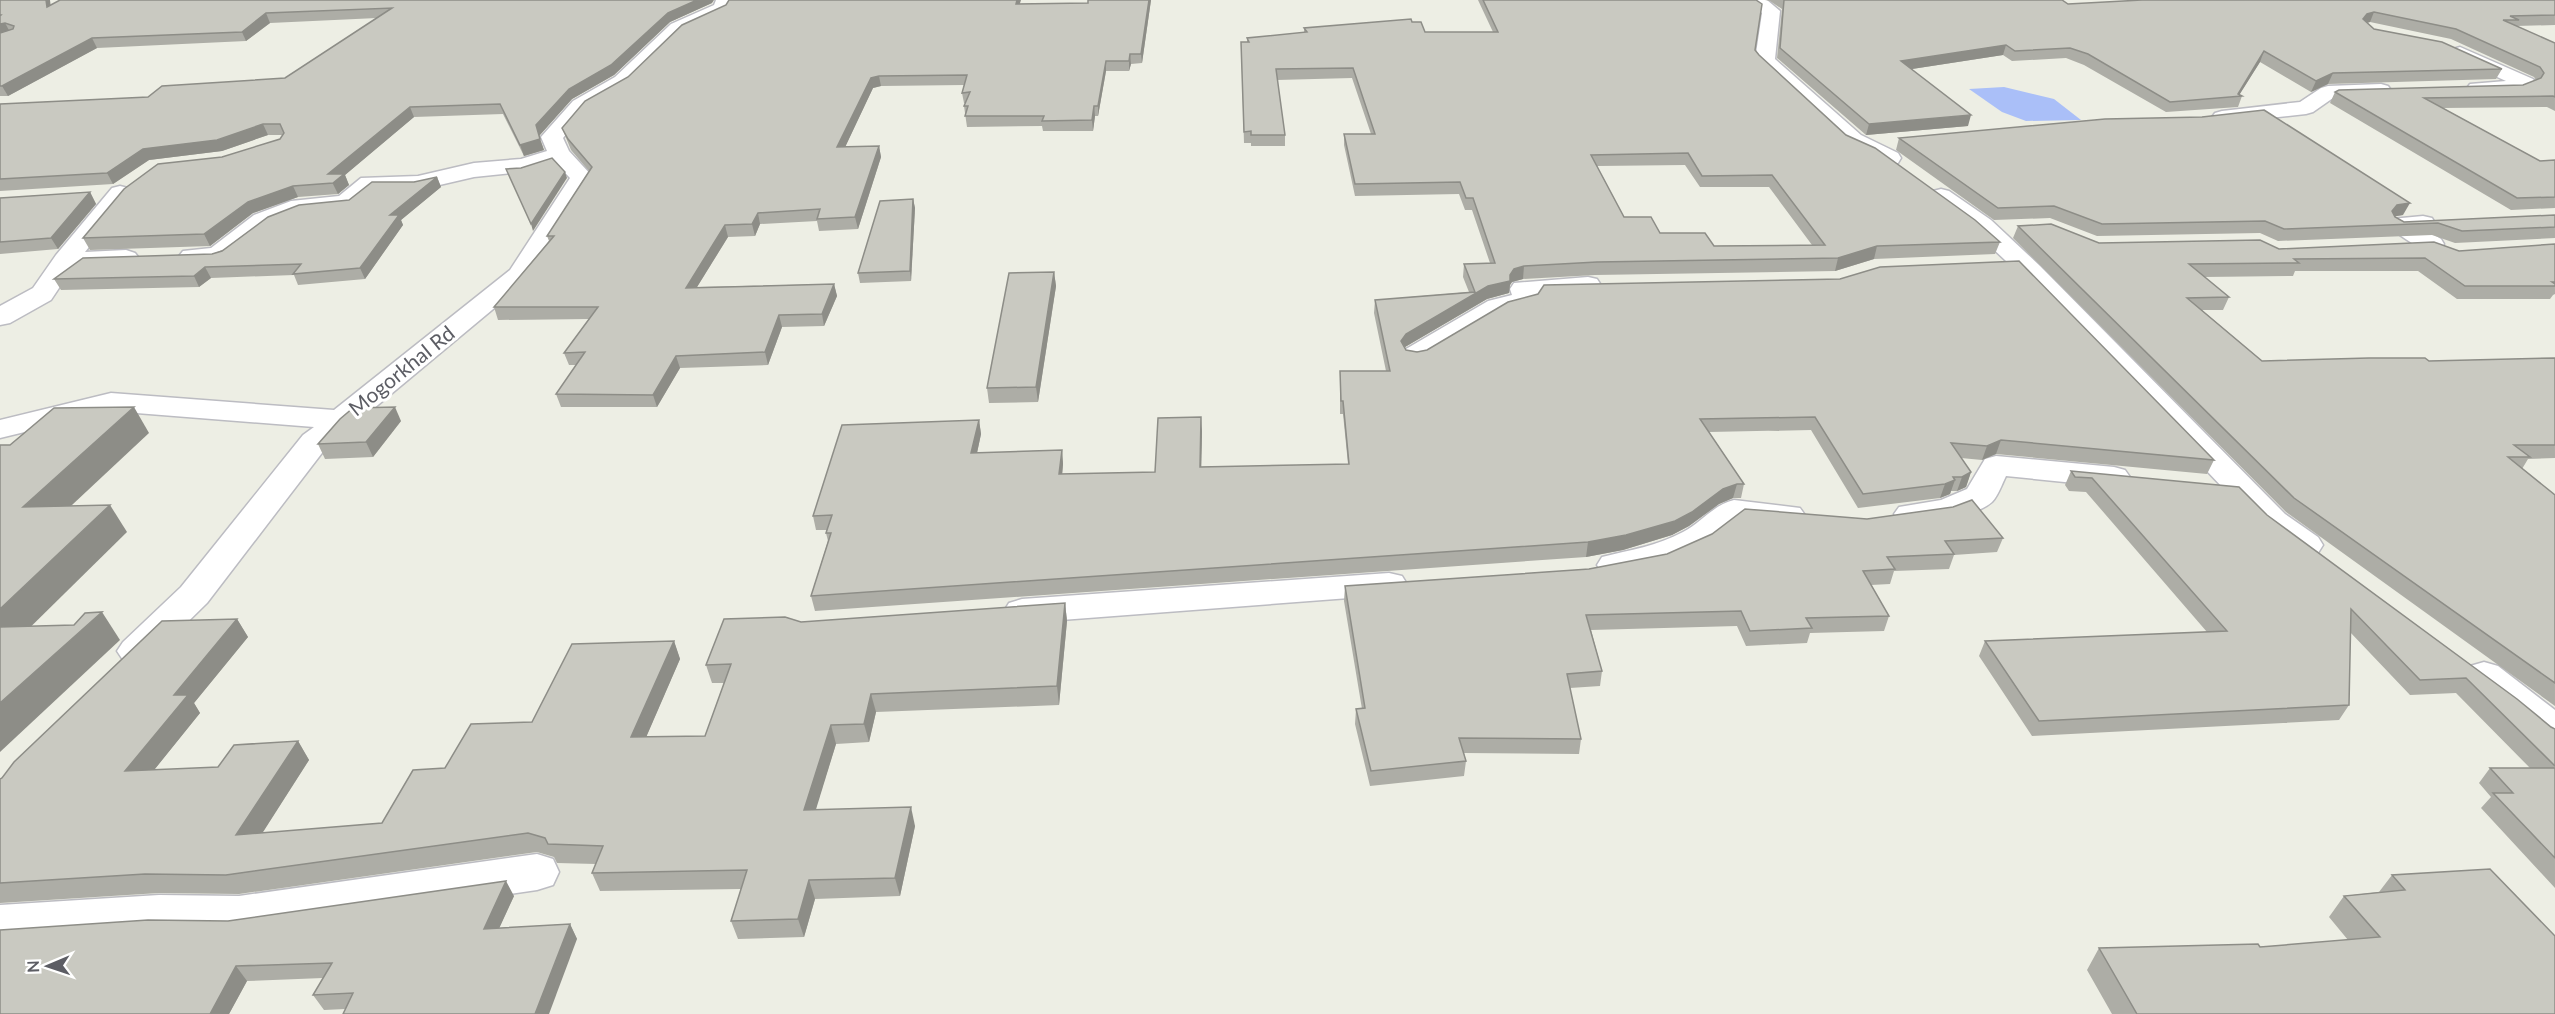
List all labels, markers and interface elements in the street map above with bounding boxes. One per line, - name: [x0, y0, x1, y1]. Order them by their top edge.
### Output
- street label: Mogorkhal Rd: [343, 320, 459, 420]
- north arrow: [18, 936, 78, 996]
- text: N: [23, 960, 42, 973]

